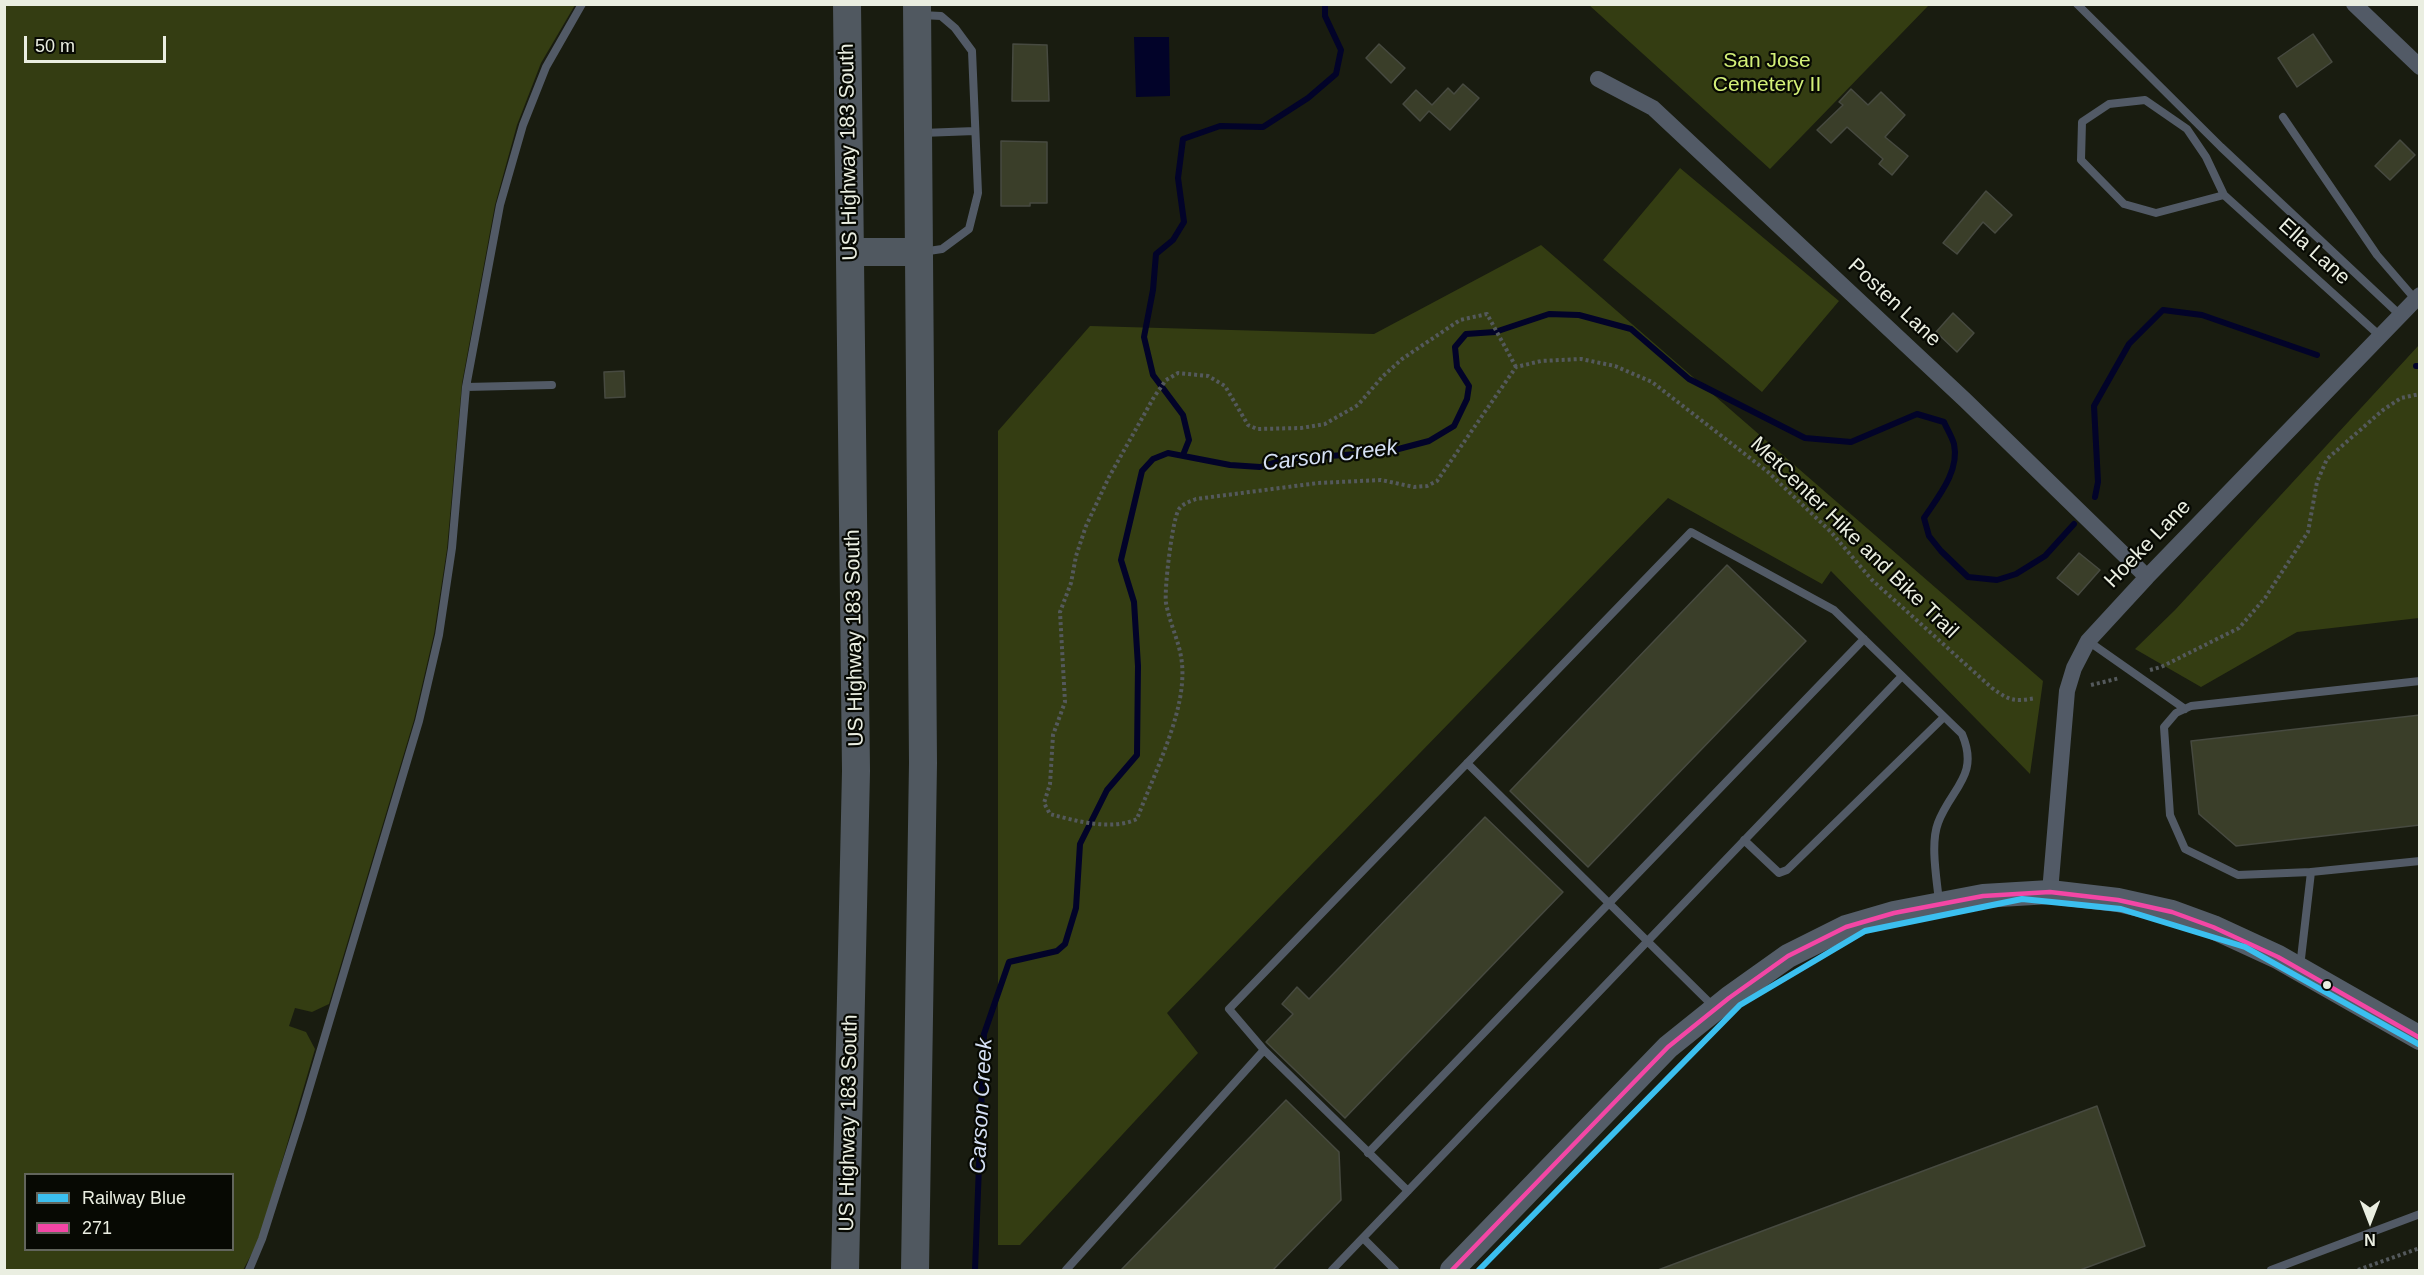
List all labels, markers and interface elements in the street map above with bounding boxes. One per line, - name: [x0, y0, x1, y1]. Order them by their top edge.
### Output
- scale bar: [27, 24, 170, 62]
- text: 50 m: [35, 36, 75, 56]
- street label: US Highway 183 South: [835, 43, 863, 261]
- park label: San Jose Cemetery II: [1713, 48, 1821, 98]
- street label: Ella Lane: [2273, 213, 2355, 291]
- street label: Posten Lane: [1842, 254, 1946, 352]
- street label: MetCenter Hike and Bike Trail: [1745, 432, 1963, 644]
- water label: Carson Creek: [1261, 435, 1399, 477]
- street label: Hoeke Lane: [2100, 495, 2196, 593]
- street label: US Highway 183 South: [841, 529, 869, 747]
- unlabelled marker: [2321, 979, 2333, 991]
- street label: US Highway 183 South: [835, 1014, 863, 1232]
- water label: Carson Creek: [965, 1038, 999, 1174]
- legend: [24, 1173, 234, 1251]
- text: Railway Blue: [82, 1188, 186, 1208]
- north arrow: [2340, 1191, 2400, 1251]
- text: 271: [82, 1218, 112, 1238]
- text: N: [2364, 1231, 2376, 1248]

